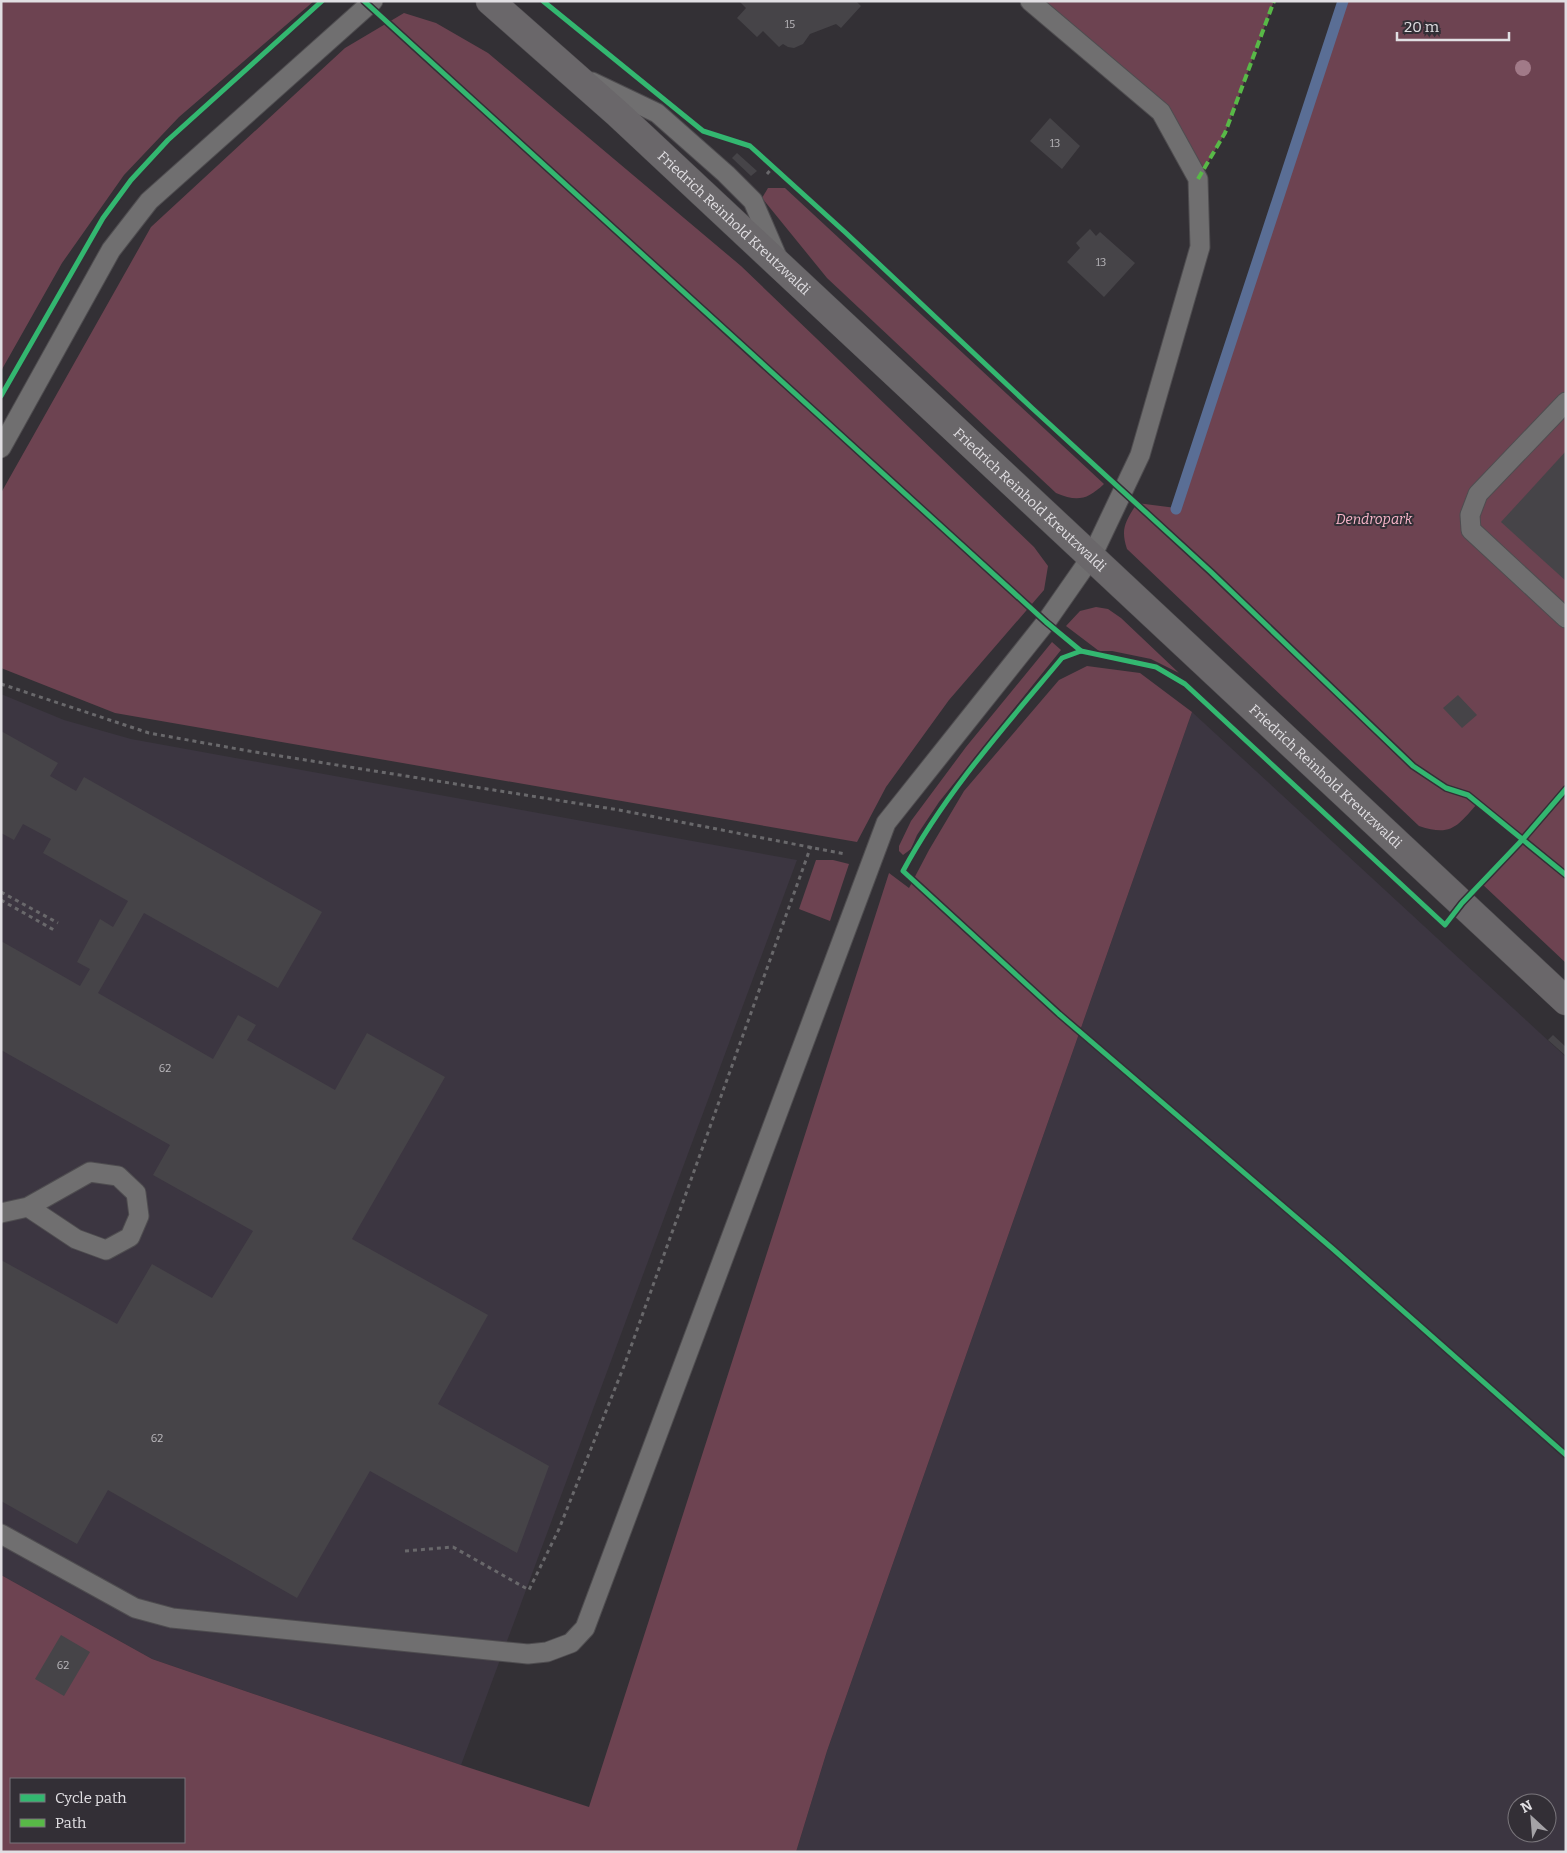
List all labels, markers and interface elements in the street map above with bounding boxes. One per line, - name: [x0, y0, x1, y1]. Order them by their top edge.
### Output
- scale bar: [1397, 10, 1510, 42]
- house number: 15: [785, 18, 795, 31]
- text: 20 m: [1404, 18, 1440, 36]
- house number: 13: [1050, 137, 1060, 150]
- street label: Friedrich Reinhold Kreutzwaldi: [654, 147, 814, 298]
- house number: 13: [1096, 256, 1106, 269]
- street label: Friedrich Reinhold Kreutzwaldi: [950, 424, 1110, 575]
- park label: Dendropark: [1336, 511, 1413, 528]
- street label: Friedrich Reinhold Kreutzwaldi: [1246, 701, 1406, 852]
- house number: 62: [159, 1062, 171, 1075]
- house number: 62: [151, 1432, 163, 1445]
- house number: 62: [57, 1659, 69, 1672]
- legend: [10, 1778, 185, 1843]
- text: Cycle path: [55, 1789, 127, 1807]
- north arrow: [1507, 1793, 1557, 1843]
- text: N: [1518, 1797, 1535, 1817]
- text: Path: [55, 1814, 87, 1832]

